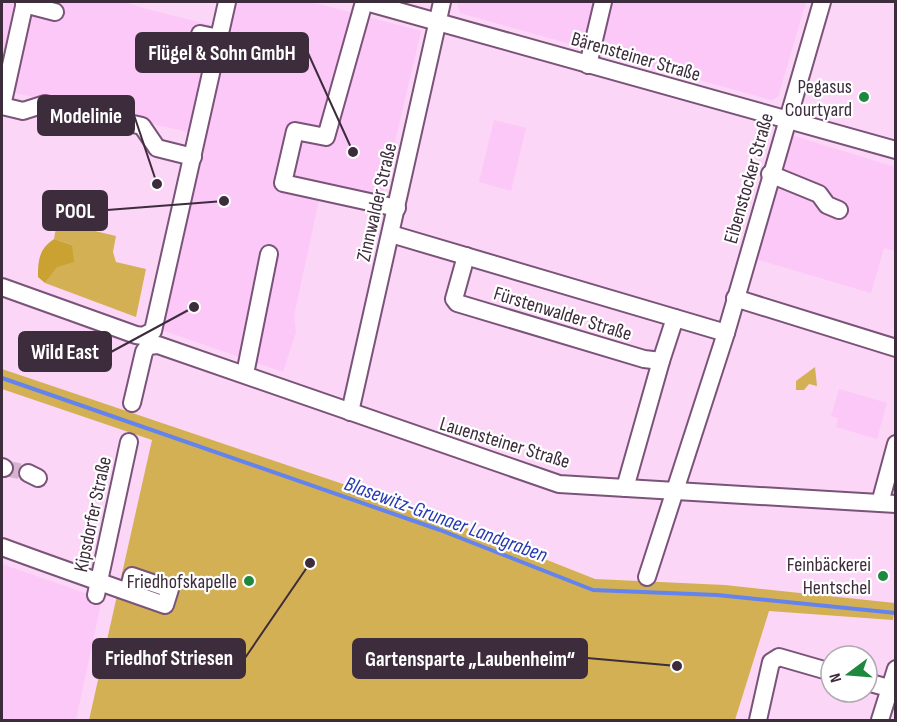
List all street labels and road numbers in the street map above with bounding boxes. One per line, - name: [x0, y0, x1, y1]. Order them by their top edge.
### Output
- street label: Bärensteiner Straße: [568, 27, 703, 87]
- street label: Eibenstocker Straße: [719, 110, 779, 246]
- street label: Zinnwalder Straße: [352, 141, 402, 264]
- street label: Fürstenwalder Straße: [491, 282, 635, 346]
- street label: Lauensteiner Straße: [437, 412, 573, 474]
- street label: Kipsdorfer Straße: [69, 454, 117, 574]

